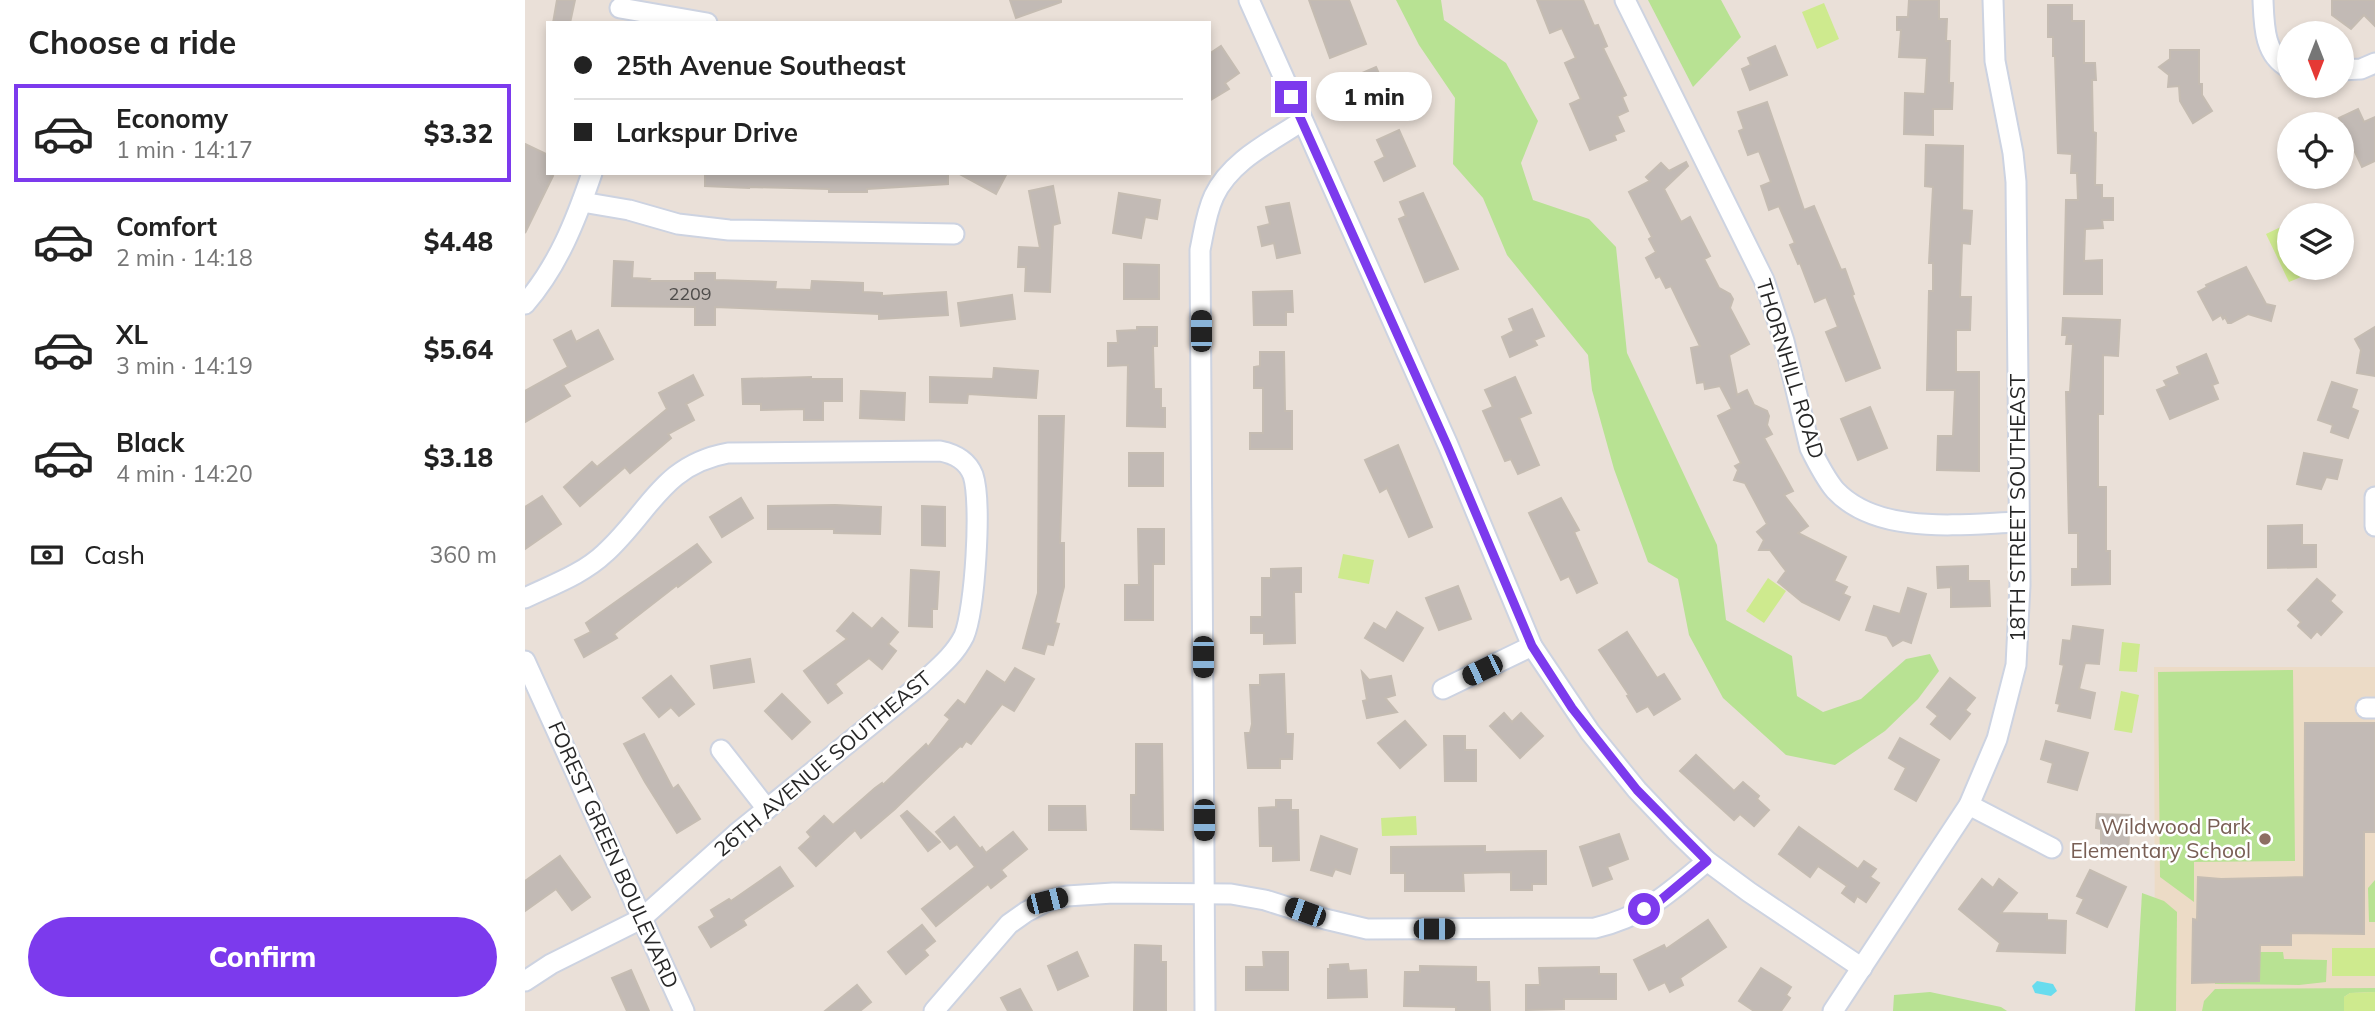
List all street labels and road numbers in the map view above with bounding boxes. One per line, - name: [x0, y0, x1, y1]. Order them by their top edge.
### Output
- street label: THORNHILL ROAD: [1751, 276, 1831, 462]
- street label: 18TH STREET SOUTHEAST: [2004, 374, 2030, 642]
- street label: 26TH AVENUE SOUTHEAST: [708, 664, 937, 862]
- street label: FOREST GREEN BOULEVARD: [543, 717, 685, 992]

